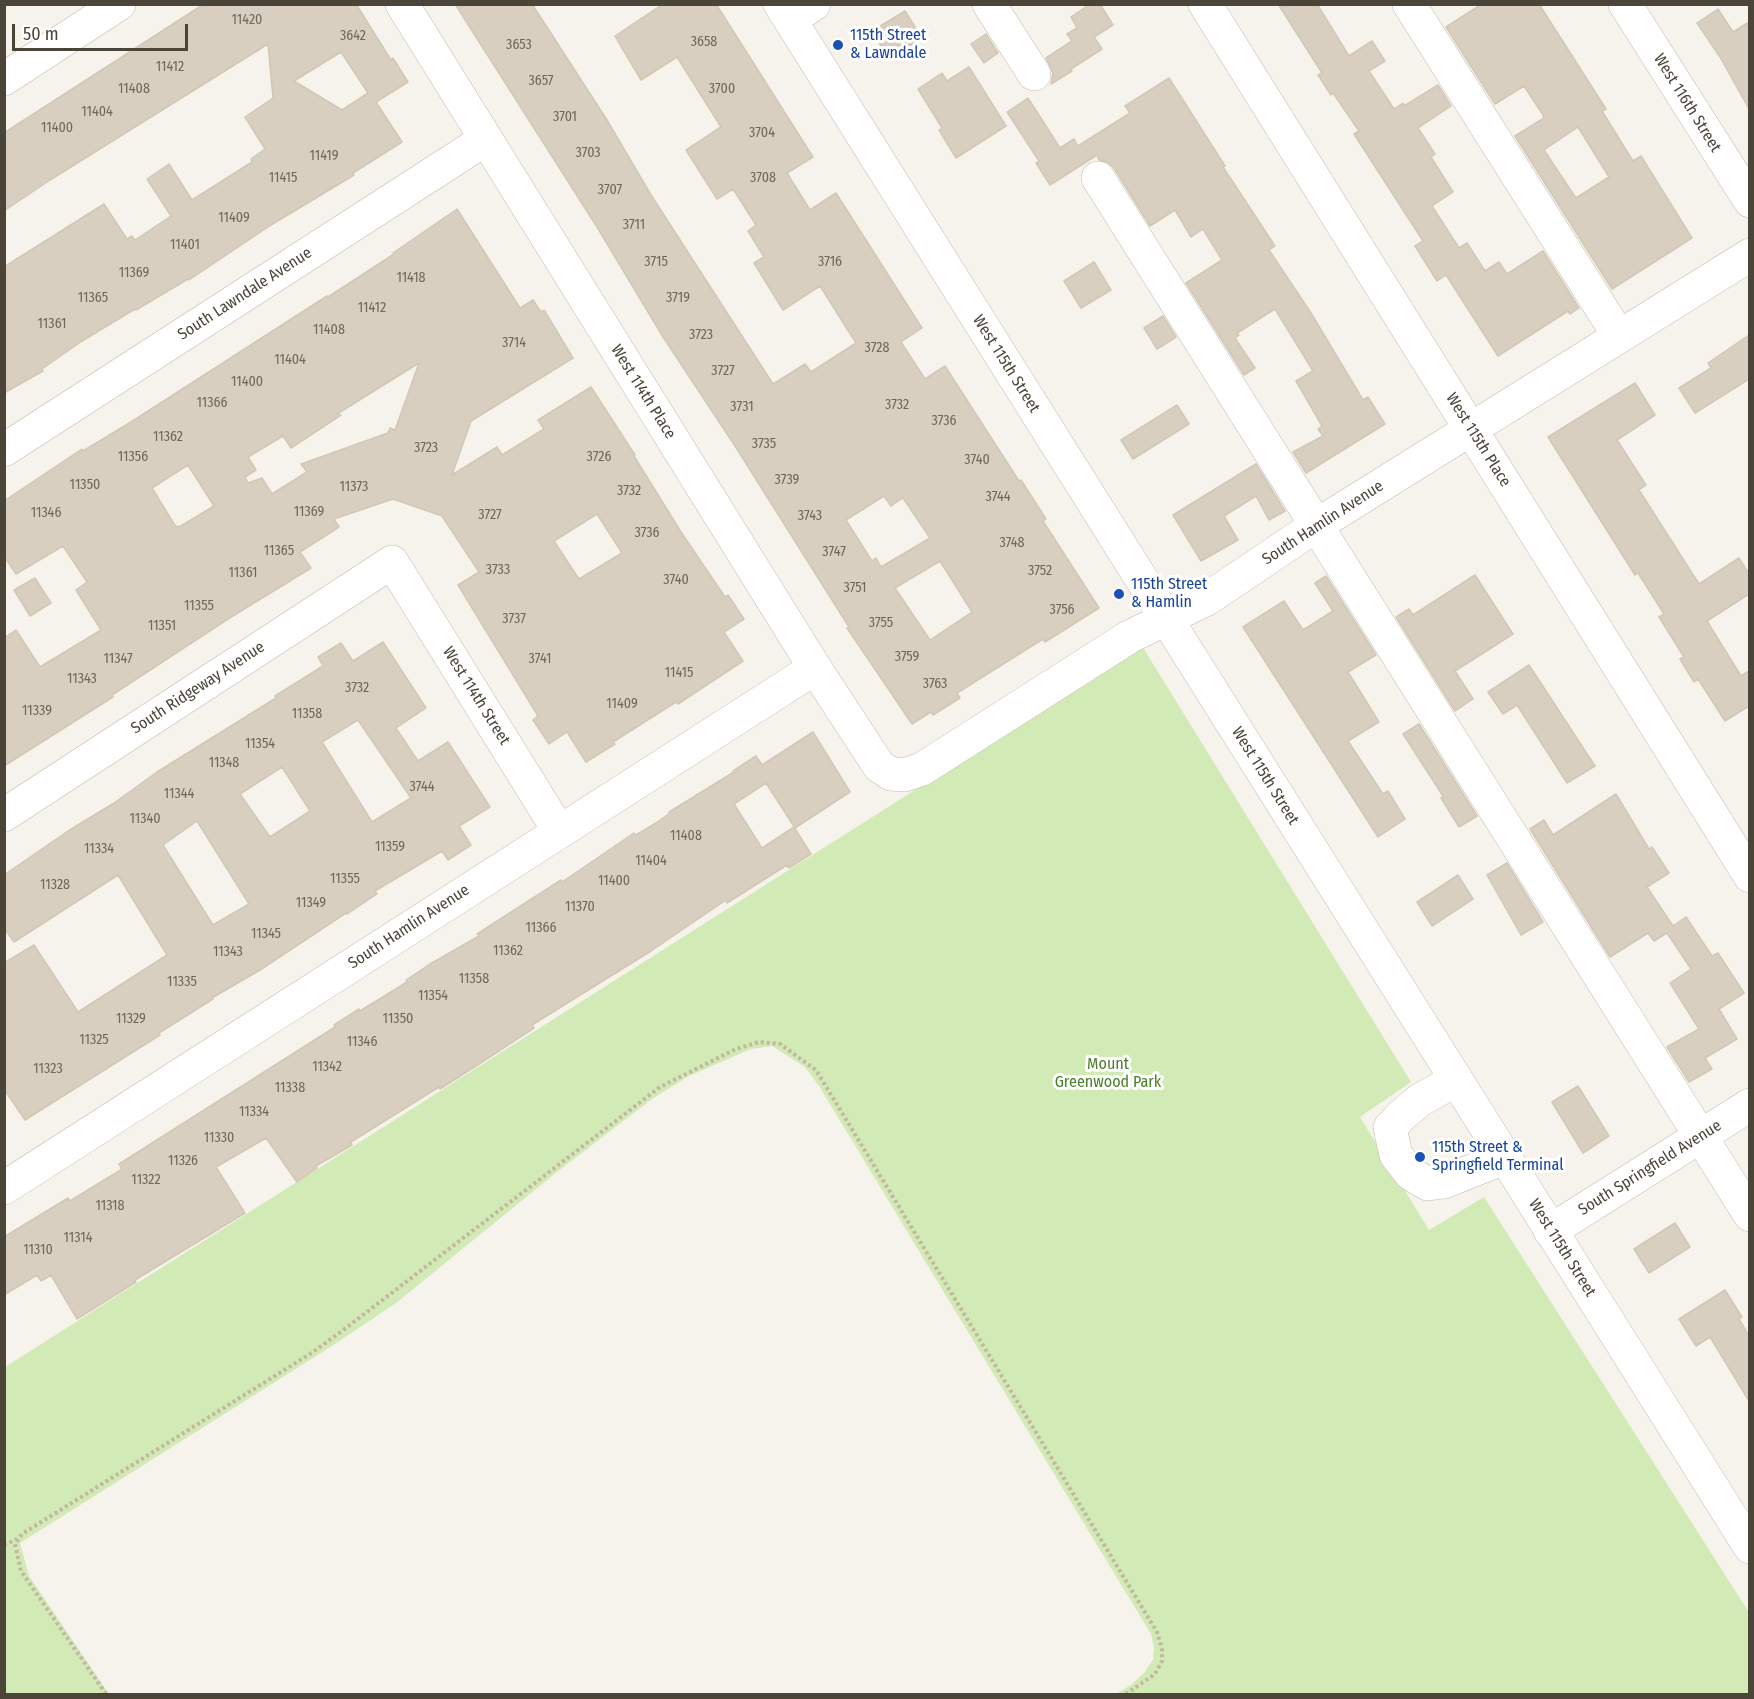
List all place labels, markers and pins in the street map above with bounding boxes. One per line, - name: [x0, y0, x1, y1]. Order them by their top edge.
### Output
- place label: 115th Street & Lawndale: [850, 26, 926, 64]
- marker: 115th Street & Lawndale: [831, 38, 845, 52]
- place label: 115th Street & Hamlin: [1131, 575, 1207, 613]
- marker: 115th Street & Hamlin: [1112, 587, 1126, 601]
- place label: 115th Street & Springfield Terminal: [1432, 1138, 1563, 1176]
- marker: 115th Street & Springfield Terminal: [1413, 1150, 1427, 1164]

